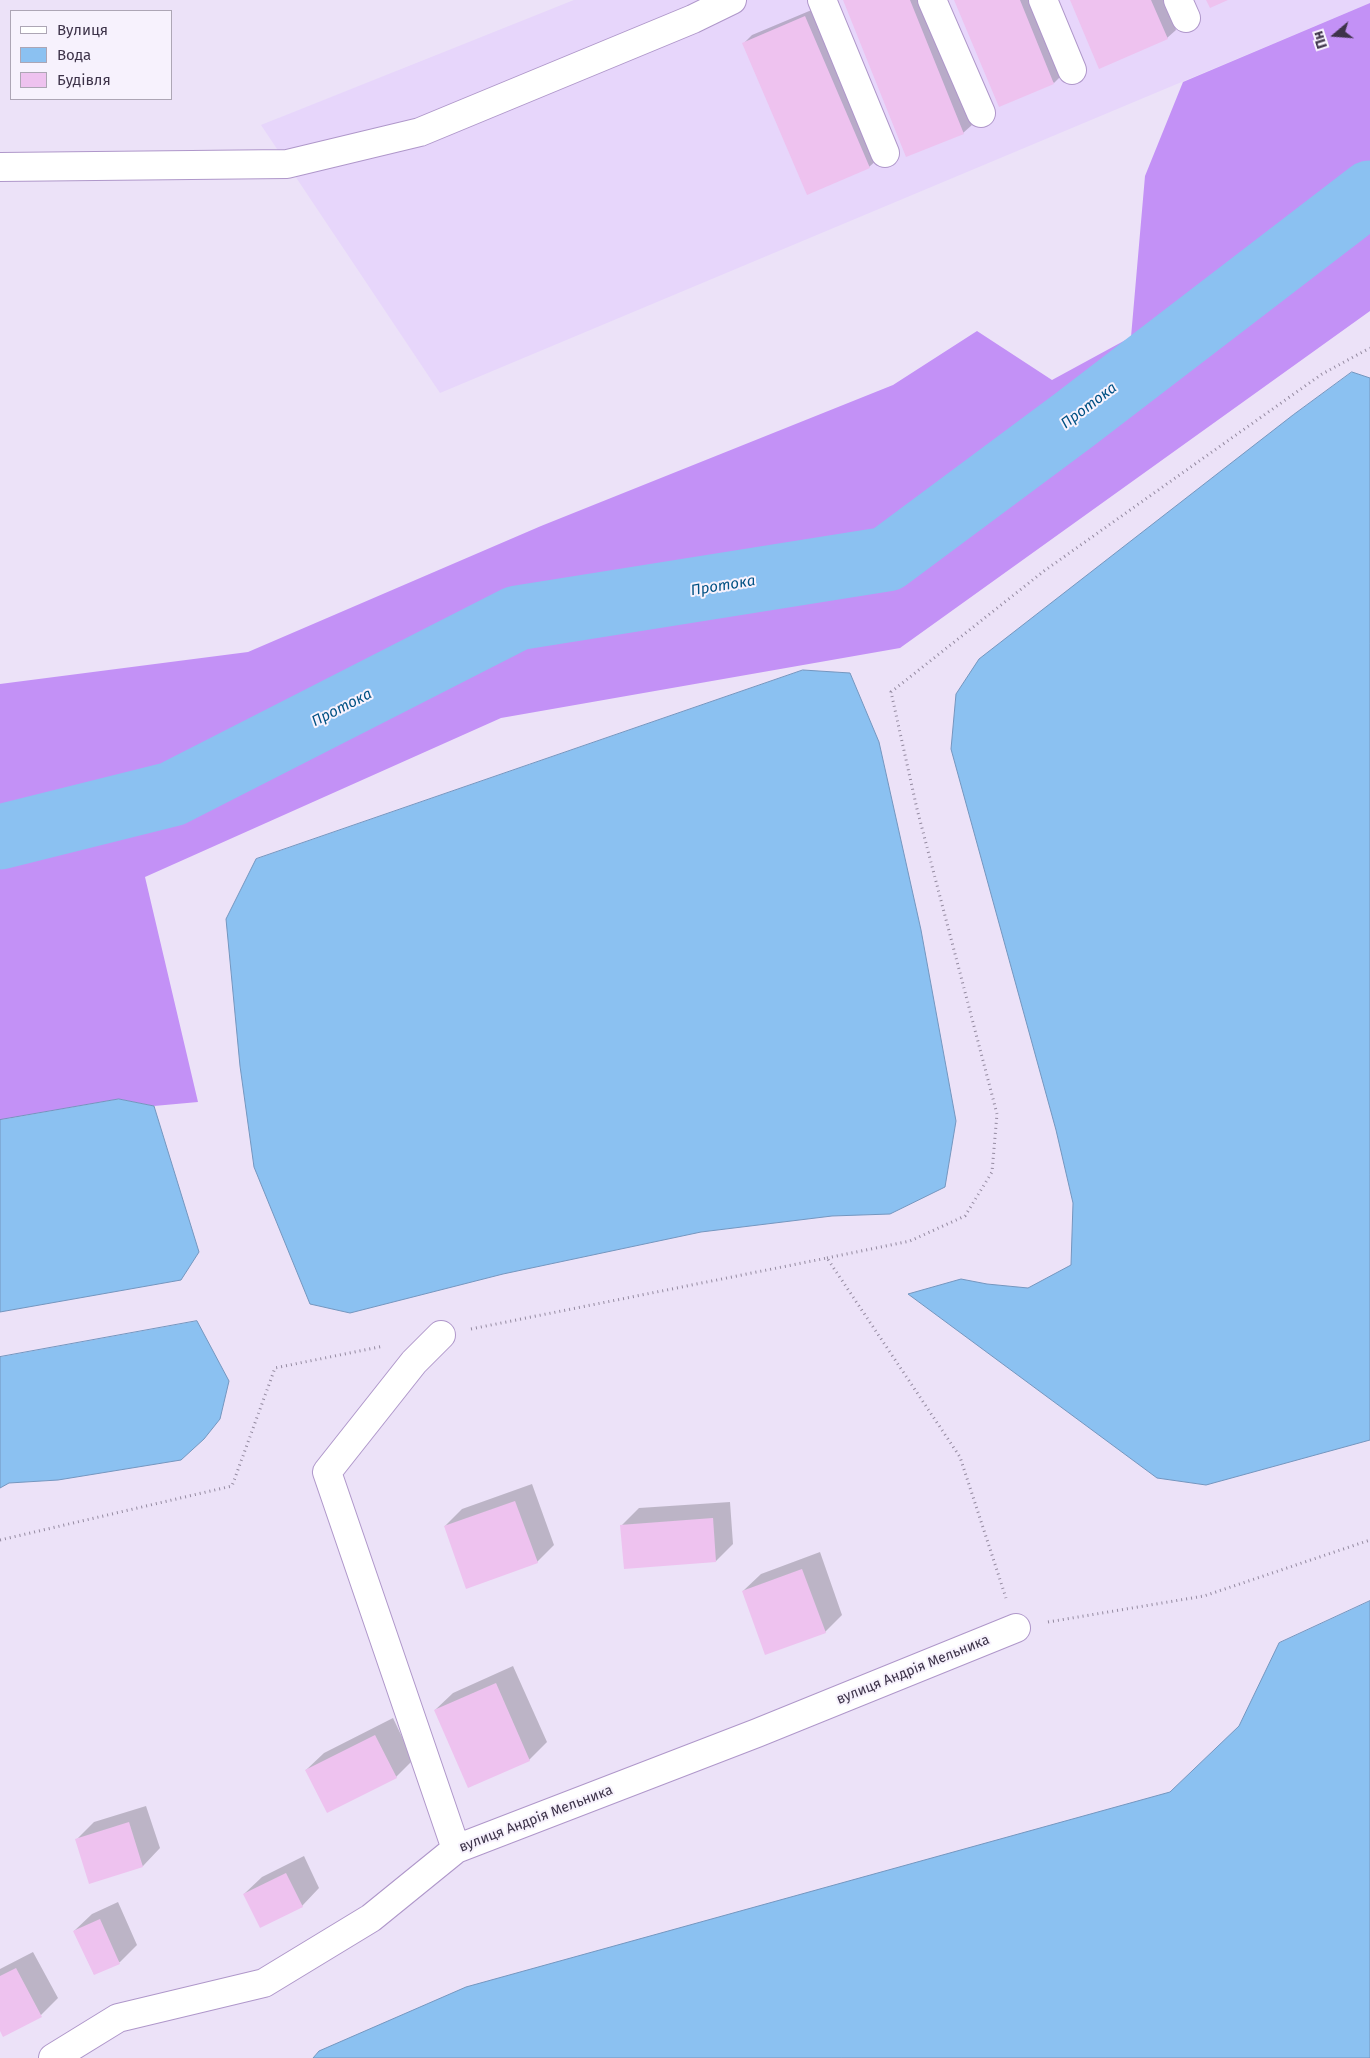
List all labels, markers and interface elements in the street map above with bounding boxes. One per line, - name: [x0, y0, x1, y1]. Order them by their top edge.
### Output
- legend: [10, 10, 172, 100]
- north arrow: [1310, 10, 1360, 60]
- text: Вулиця: [57, 21, 108, 39]
- text: Пн: [1309, 29, 1331, 51]
- text: Вода: [57, 46, 91, 64]
- text: Будівля: [57, 71, 111, 89]
- water label: Протока: [1058, 379, 1120, 433]
- water label: Протока: [689, 572, 757, 600]
- water label: Протока: [309, 685, 375, 731]
- street label: вулиця Андрія Мельника: [834, 1632, 992, 1708]
- street label: вулиця Андрія Мельника: [457, 1782, 615, 1856]

